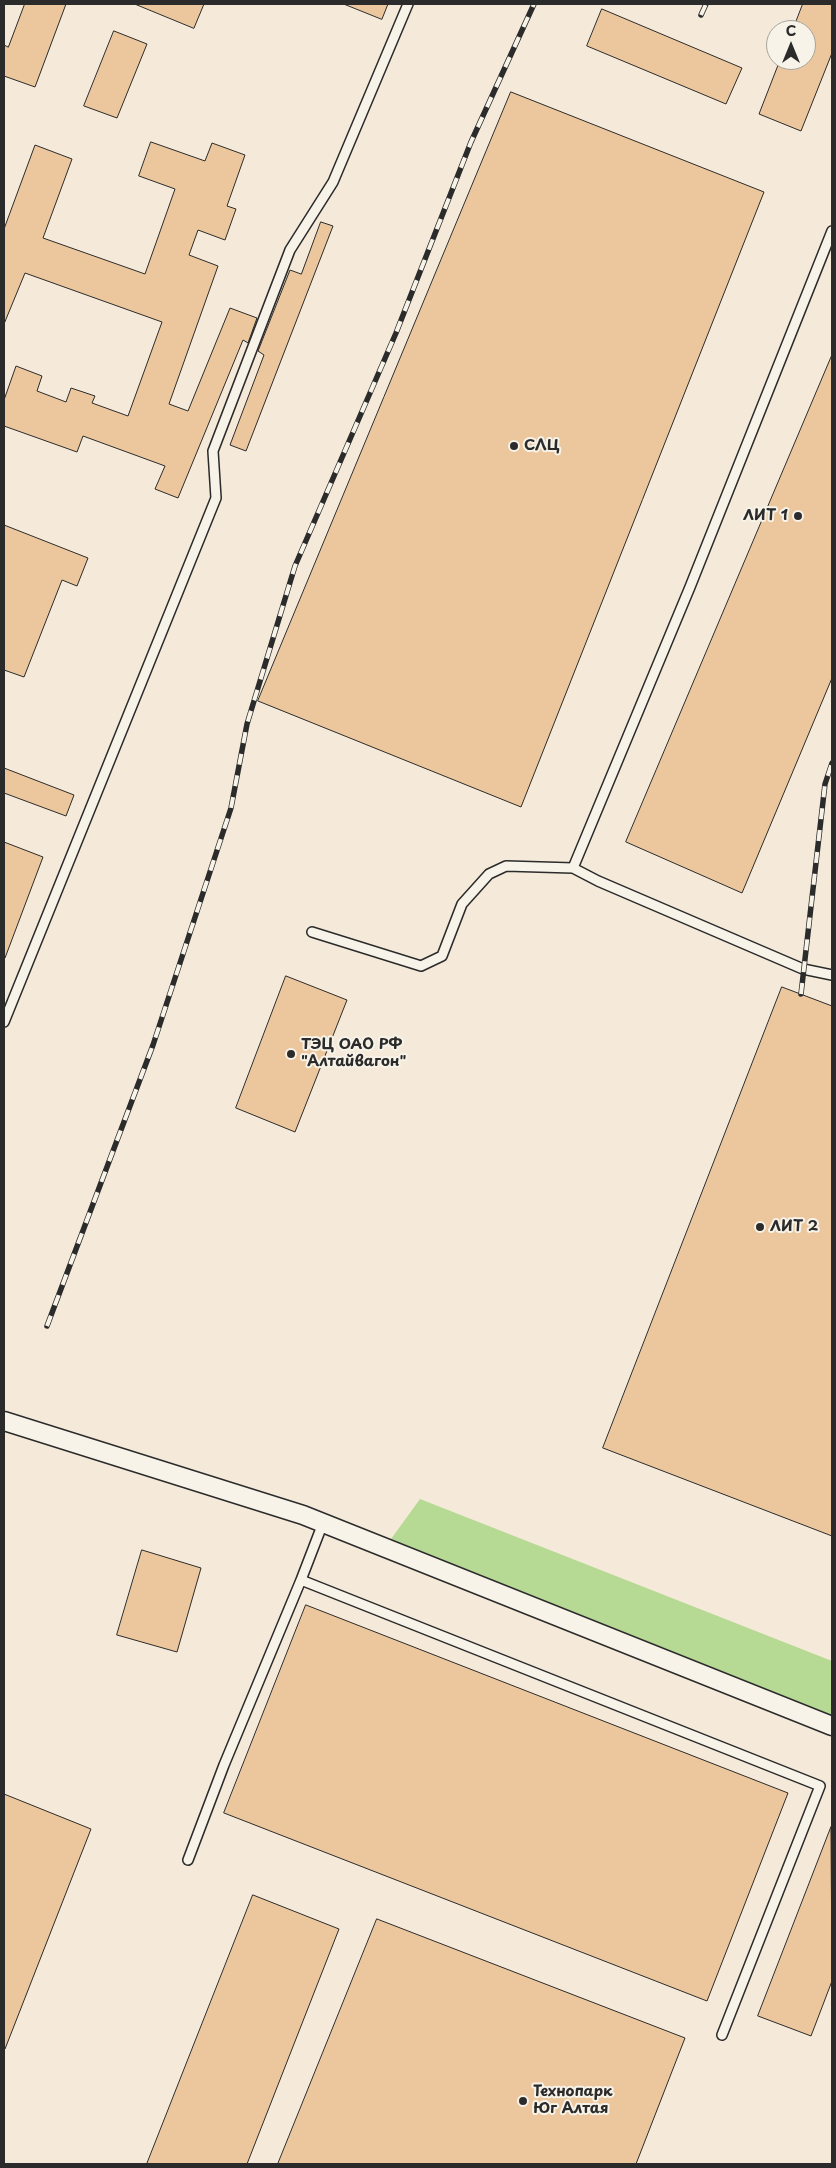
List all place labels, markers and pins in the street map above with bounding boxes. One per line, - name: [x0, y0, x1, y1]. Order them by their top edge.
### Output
- place label: СЛЦ: [524, 437, 560, 455]
- marker: СЛЦ: [508, 440, 520, 452]
- place label: ЛИТ 1: [743, 507, 788, 525]
- marker: ЛИТ 1: [792, 510, 804, 522]
- place label: ТЭЦ ОАО РФ "Алтайвагон": [301, 1036, 406, 1071]
- marker: ТЭЦ ОАО РФ "Алтайвагон": [285, 1048, 297, 1060]
- place label: ЛИТ 2: [770, 1218, 818, 1236]
- marker: ЛИТ 2: [754, 1221, 766, 1233]
- place label: Технопарк Юг Алтая: [533, 2083, 613, 2118]
- marker: Технопарк Юг Алтая: [517, 2095, 529, 2107]

